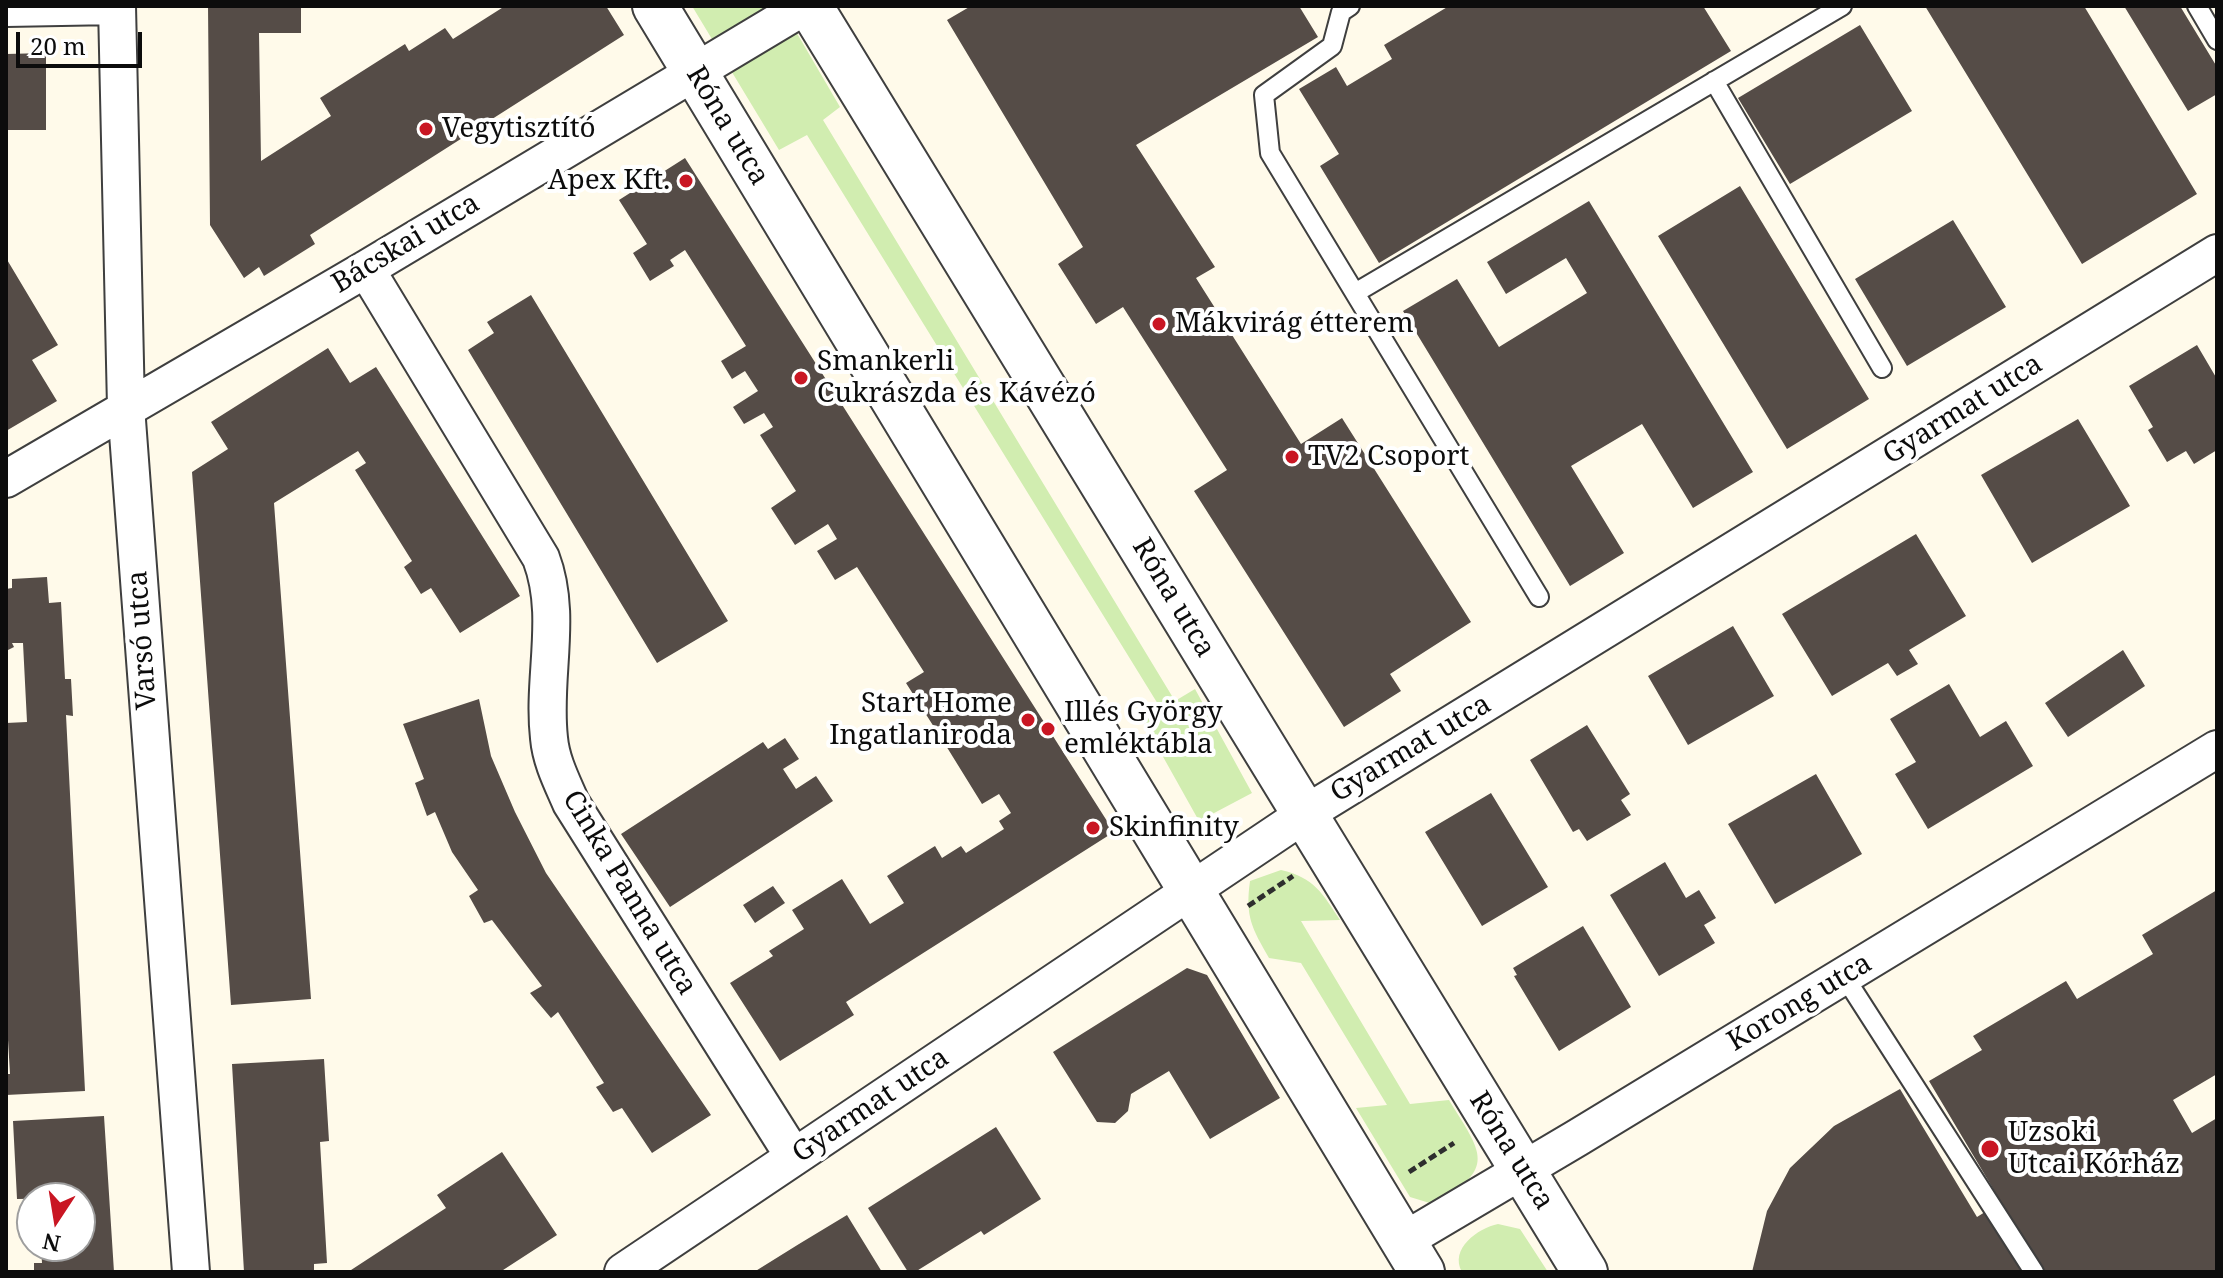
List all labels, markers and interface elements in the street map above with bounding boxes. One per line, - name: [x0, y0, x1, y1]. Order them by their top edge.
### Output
- scale bar: [20, 16, 146, 66]
- text: 20 m: [30, 29, 86, 62]
- street label: Róna utca: [678, 60, 776, 192]
- place label: Vegytisztító: [442, 112, 596, 146]
- marker: Vegytisztító: [417, 120, 435, 138]
- place label: Apex Kft.: [548, 164, 670, 198]
- marker: Apex Kft.: [677, 172, 695, 190]
- street label: Bácskai utca: [326, 187, 486, 301]
- place label: Mákvirág étterem: [1175, 307, 1414, 341]
- marker: Mákvirág étterem: [1150, 315, 1168, 333]
- place label: Smankerli Cukrászda és Kávézó: [817, 345, 1096, 411]
- street label: Gyarmat utca: [1877, 348, 2049, 472]
- marker: Smankerli Cukrászda és Kávézó: [792, 369, 810, 387]
- place label: TV2 Csoport: [1308, 440, 1469, 474]
- marker: TV2 Csoport: [1283, 448, 1301, 466]
- street label: Róna utca: [1124, 532, 1222, 664]
- street label: Varsó utca: [121, 569, 165, 711]
- place label: Start Home Ingatlaniroda: [829, 687, 1012, 753]
- street label: Gyarmat utca: [1325, 688, 1497, 810]
- place label: Illés György emléktábla: [1064, 696, 1223, 762]
- marker: Start Home Ingatlaniroda: [1019, 711, 1037, 729]
- marker: Illés György emléktábla: [1039, 720, 1057, 738]
- street label: Cinka Panna utca: [555, 785, 703, 1001]
- place label: Skinfinity: [1109, 811, 1239, 845]
- marker: Skinfinity: [1084, 819, 1102, 837]
- street label: Korong utca: [1722, 947, 1878, 1059]
- street label: Gyarmat utca: [786, 1041, 956, 1171]
- street label: Róna utca: [1462, 1086, 1560, 1216]
- place label: Uzsoki Utcai Kórház: [2008, 1116, 2180, 1182]
- marker: Uzsoki Utcai Kórház: [1979, 1138, 2001, 1160]
- north arrow: [16, 1182, 96, 1262]
- text: N: [40, 1227, 63, 1260]

